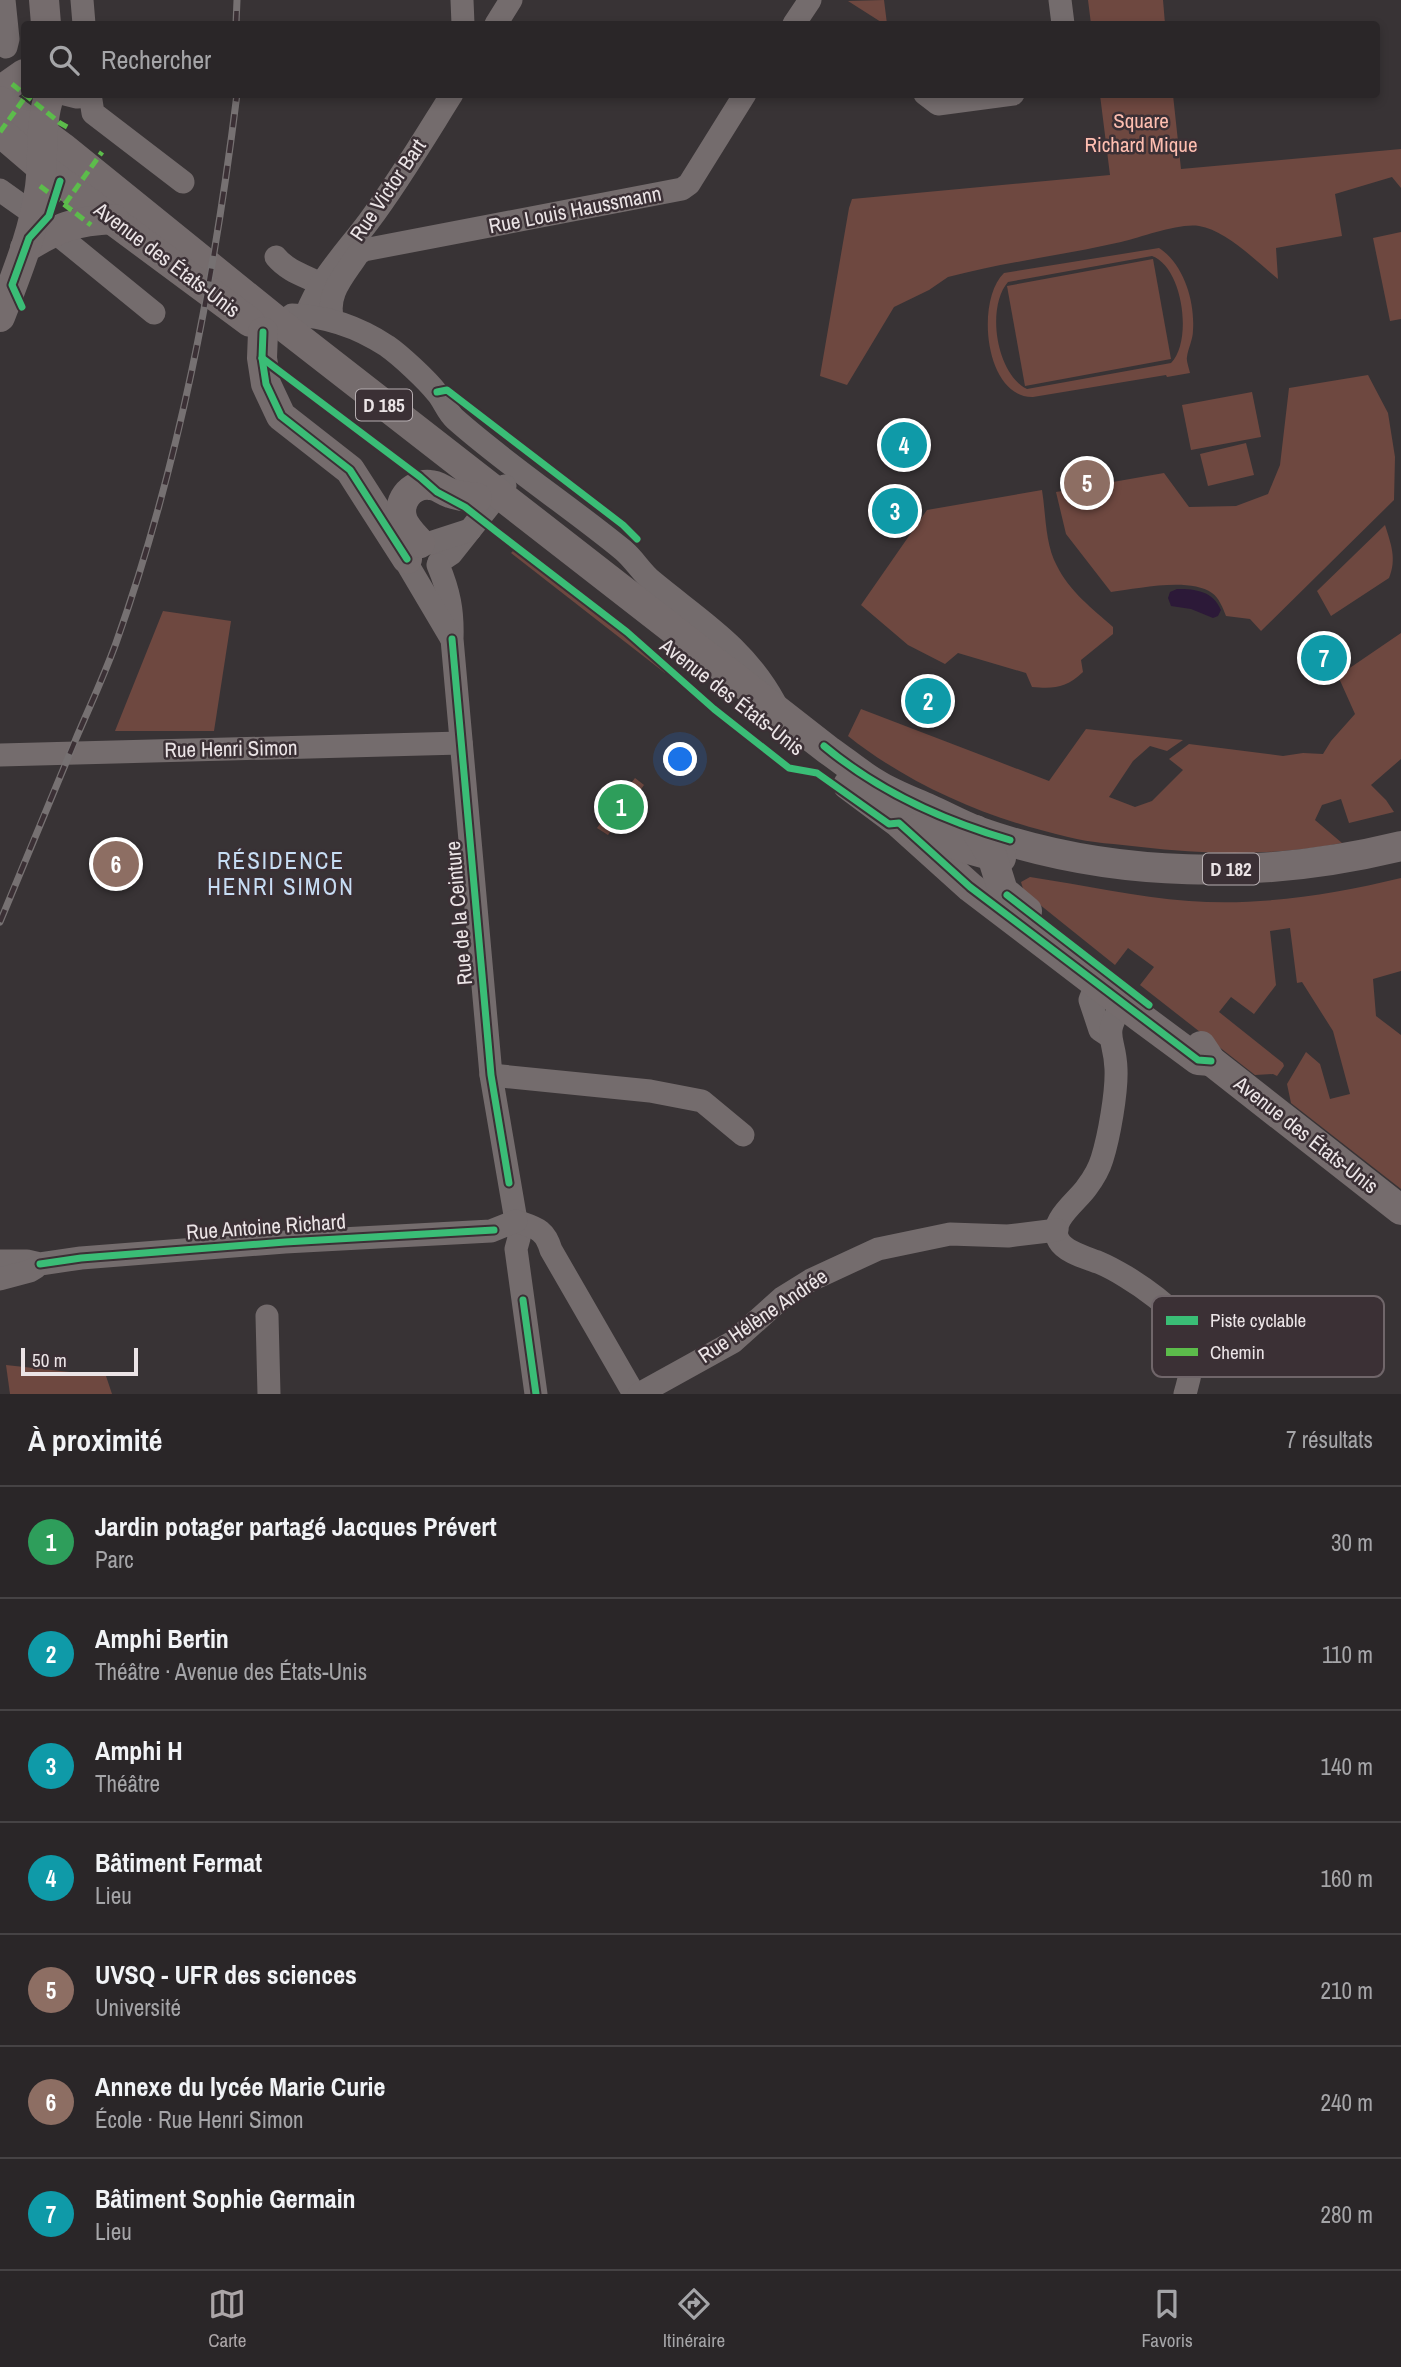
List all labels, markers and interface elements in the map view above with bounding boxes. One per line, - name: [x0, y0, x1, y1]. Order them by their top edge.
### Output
- search box: [21, 21, 1380, 98]
- icon: search: [45, 41, 83, 79]
- text: Rechercher: [101, 42, 211, 77]
- park label: Square Richard Mique: [1085, 106, 1197, 159]
- street label: Rue Victor Bart: [343, 133, 433, 247]
- street label: Rue Louis Haussmann: [486, 179, 664, 240]
- street label: Avenue des États-Unis: [88, 195, 246, 324]
- road number: D 185: [356, 390, 412, 420]
- pin: 4: [881, 419, 927, 471]
- pin: 5: [1064, 457, 1110, 509]
- pin: 3: [872, 485, 918, 537]
- street label: Avenue des États-Unis: [653, 630, 811, 762]
- pin: 7: [1301, 632, 1347, 684]
- pin: 2: [905, 675, 951, 727]
- street label: Rue Henri Simon: [164, 733, 298, 764]
- your location: [663, 742, 697, 776]
- pin: 1: [598, 781, 644, 833]
- pin: 6: [93, 838, 139, 890]
- street label: Rue de la Ceinture: [438, 840, 479, 986]
- district label: RÉSIDENCE HENRI SIMON: [207, 845, 355, 902]
- road number: D 182: [1203, 854, 1259, 884]
- street label: Avenue des États-Unis: [1227, 1068, 1385, 1200]
- street label: Rue Antoine Richard: [185, 1206, 347, 1247]
- street label: Rue Hélène Andrée: [692, 1262, 833, 1370]
- legend: [1152, 1296, 1384, 1377]
- text: Piste cyclable: [1210, 1307, 1306, 1333]
- text: Chemin: [1210, 1339, 1265, 1365]
- scale bar: [21, 1345, 138, 1377]
- text: 50 m: [32, 1347, 67, 1373]
- text: À proximité: [28, 1420, 162, 1460]
- text: 7 résultats: [1286, 1424, 1373, 1455]
- text: Jardin potager partagé Jacques Prévert: [95, 1509, 497, 1544]
- text: 1: [46, 1527, 56, 1558]
- text: 30 m: [1331, 1527, 1373, 1558]
- text: Parc: [95, 1544, 134, 1575]
- text: Amphi Bertin: [95, 1621, 229, 1656]
- text: 2: [46, 1639, 56, 1670]
- text: 110 m: [1322, 1639, 1373, 1670]
- text: Théâtre · Avenue des États-Unis: [95, 1656, 367, 1687]
- text: Amphi H: [95, 1733, 183, 1768]
- text: 3: [46, 1751, 56, 1782]
- text: 140 m: [1321, 1751, 1373, 1782]
- text: Théâtre: [95, 1768, 160, 1799]
- text: Bâtiment Fermat: [95, 1845, 262, 1880]
- text: 4: [46, 1863, 56, 1894]
- text: 160 m: [1321, 1863, 1373, 1894]
- text: Lieu: [95, 1880, 132, 1911]
- text: UVSQ - UFR des sciences: [95, 1957, 357, 1992]
- text: 5: [46, 1975, 56, 2006]
- text: 210 m: [1321, 1975, 1373, 2006]
- text: Université: [95, 1992, 181, 2023]
- text: Annexe du lycée Marie Curie: [95, 2069, 385, 2104]
- text: 6: [46, 2087, 56, 2118]
- text: 240 m: [1321, 2087, 1373, 2118]
- text: École · Rue Henri Simon: [95, 2104, 304, 2135]
- text: Bâtiment Sophie Germain: [95, 2181, 356, 2216]
- text: 7: [46, 2199, 56, 2230]
- text: 280 m: [1321, 2199, 1373, 2230]
- text: Lieu: [95, 2216, 132, 2247]
- tab: Carte: [208, 2285, 246, 2353]
- tab: Itinéraire: [663, 2285, 725, 2353]
- tab: Favoris: [1142, 2285, 1193, 2353]

